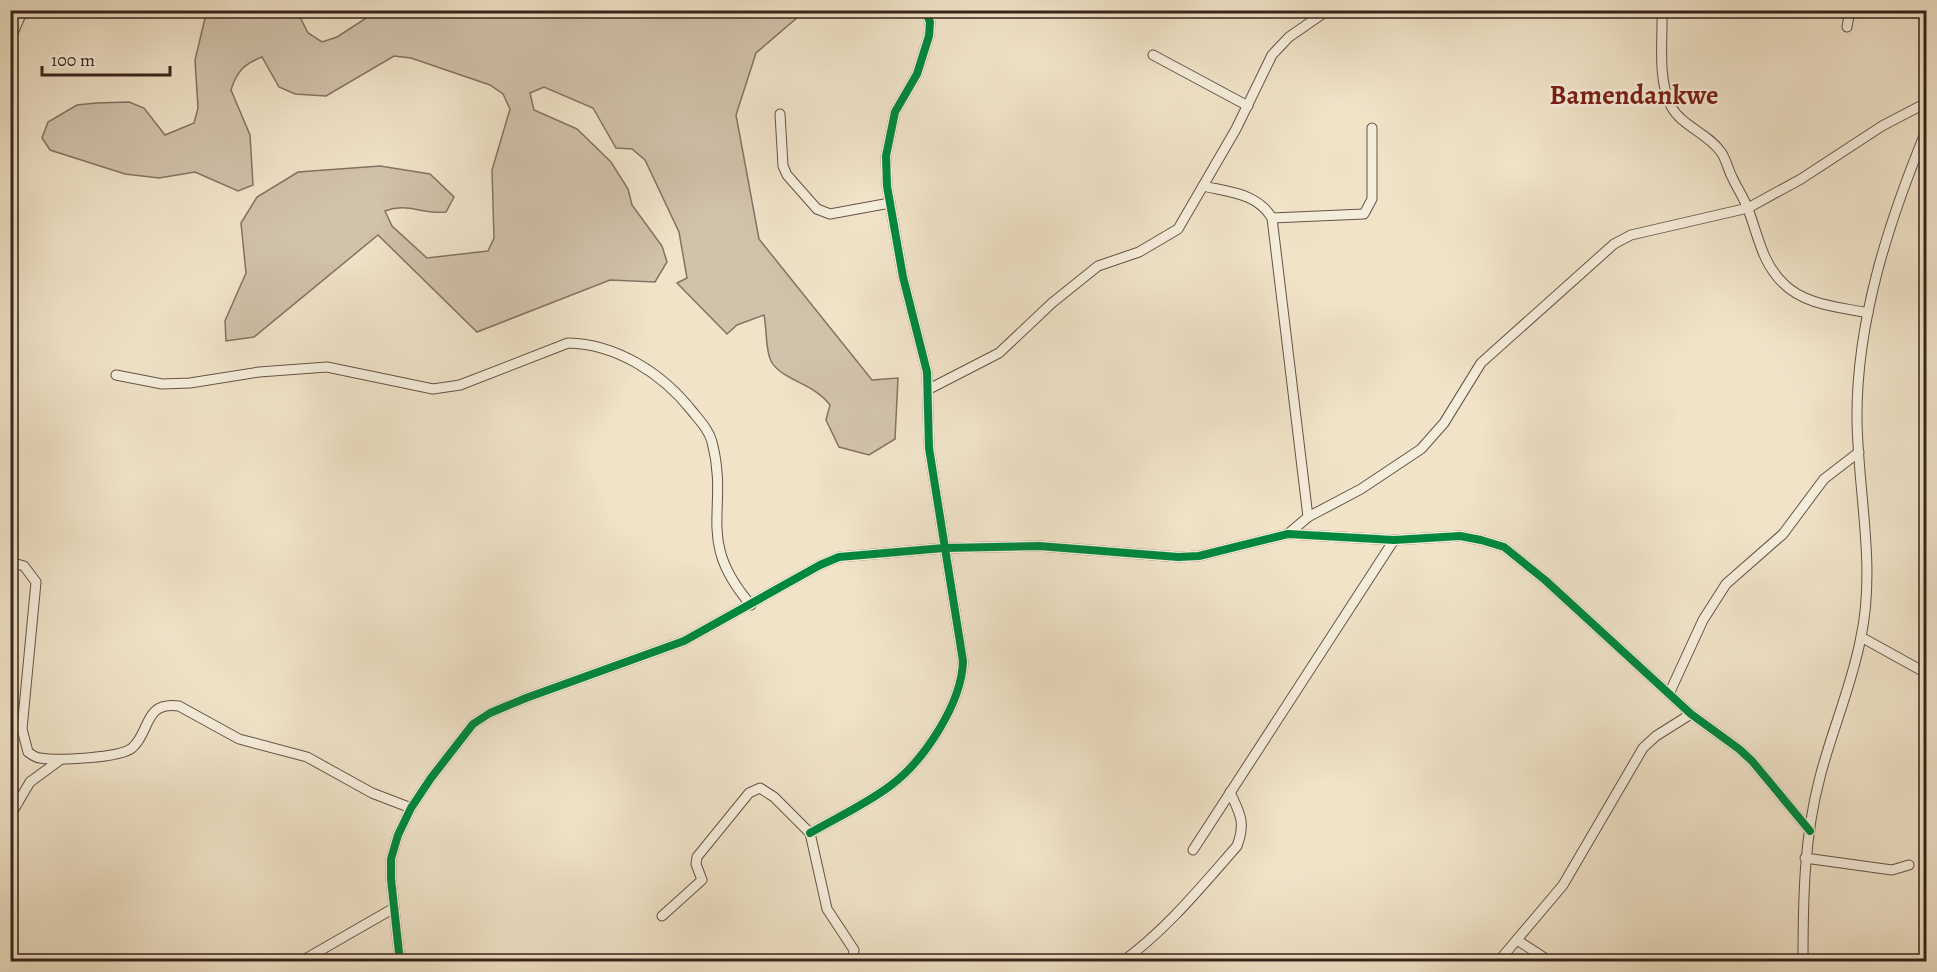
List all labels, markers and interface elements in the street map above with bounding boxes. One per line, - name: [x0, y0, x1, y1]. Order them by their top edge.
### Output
- scale bar: [42, 39, 170, 77]
- text: 100 m: [51, 48, 95, 72]
- district label: Bamendankwe: [1550, 77, 1718, 113]

